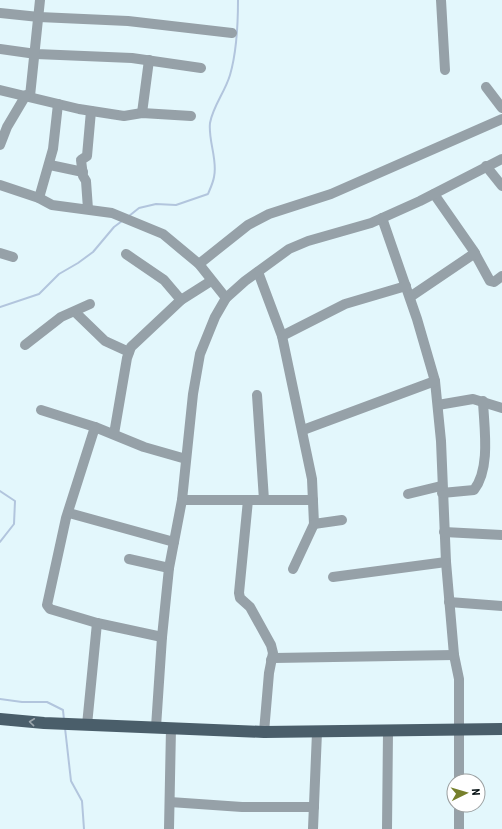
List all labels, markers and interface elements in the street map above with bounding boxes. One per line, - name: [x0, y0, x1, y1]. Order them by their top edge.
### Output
- one-way arrow: [29, 718, 35, 727]
- north arrow: [446, 773, 486, 813]
- text: N: [469, 788, 482, 796]

